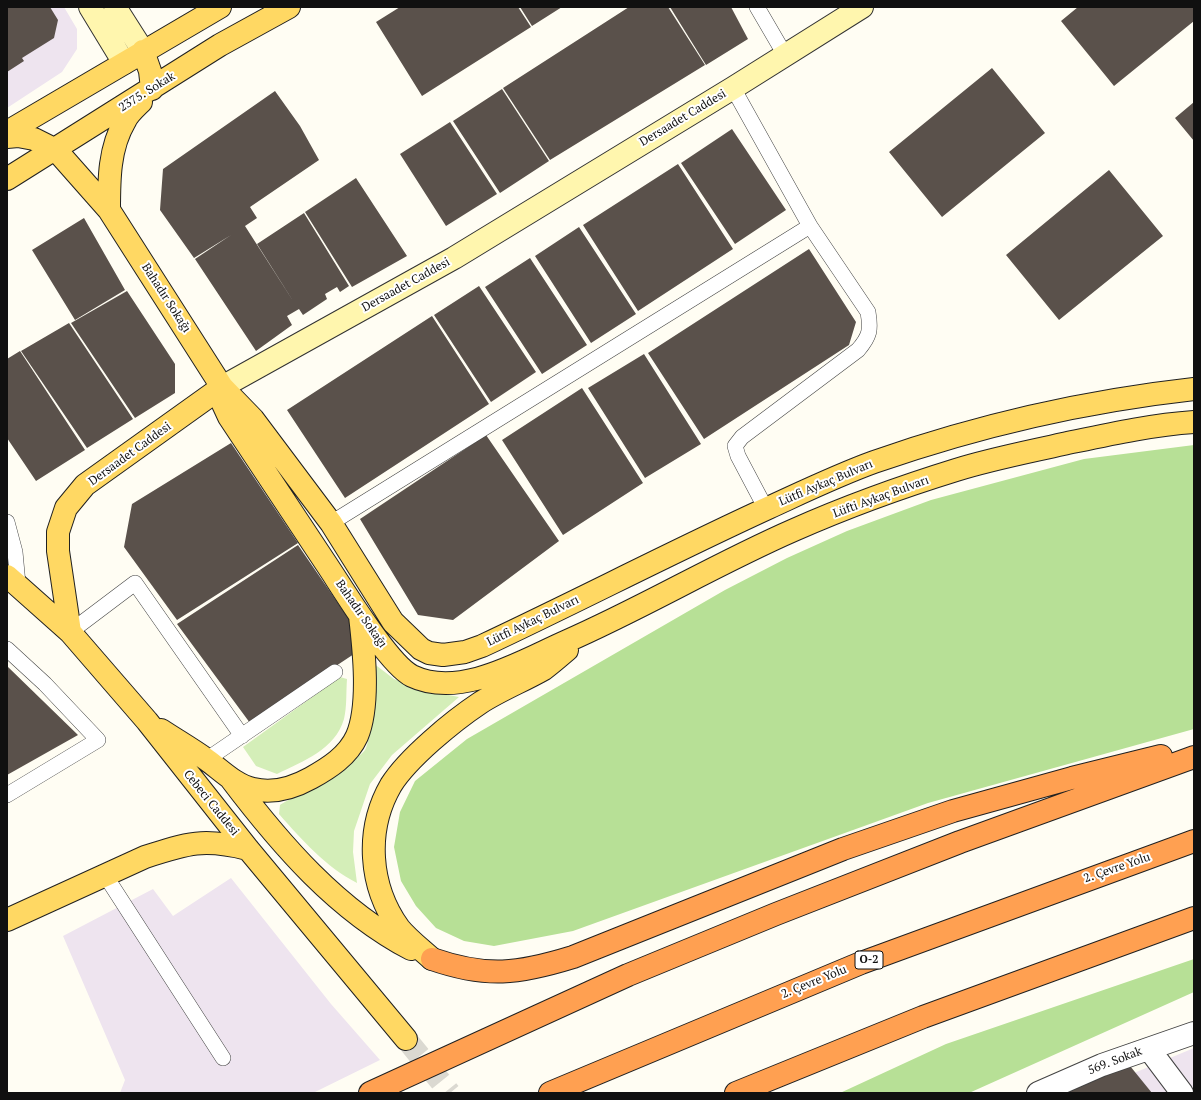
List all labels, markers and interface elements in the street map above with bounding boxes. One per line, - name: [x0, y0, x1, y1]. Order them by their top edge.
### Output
- street label: 2375. Sokak: [116, 69, 178, 115]
- street label: Dersaadet Caddesi: [637, 86, 729, 150]
- street label: Dersaadet Caddesi: [359, 255, 453, 315]
- street label: Bahadır Sokağı: [138, 261, 194, 335]
- street label: Dersaadet Caddesi: [86, 419, 174, 489]
- street label: Lütfi Aykaç Bulvarı: [777, 457, 875, 509]
- street label: Lüfti Aykaç Bulvarı: [831, 473, 931, 521]
- street label: Bahadır Sokağı: [332, 577, 390, 651]
- street label: Lütfi Aykaç Bulvarı: [485, 593, 581, 649]
- street label: Cebeci Caddesi: [180, 767, 242, 839]
- street label: 2. Çevre Yolu: [1082, 850, 1152, 886]
- road number: O-2: [855, 951, 883, 969]
- street label: 2. Çevre Yolu: [779, 962, 849, 1002]
- street label: 569. Sokak: [1086, 1044, 1144, 1078]

